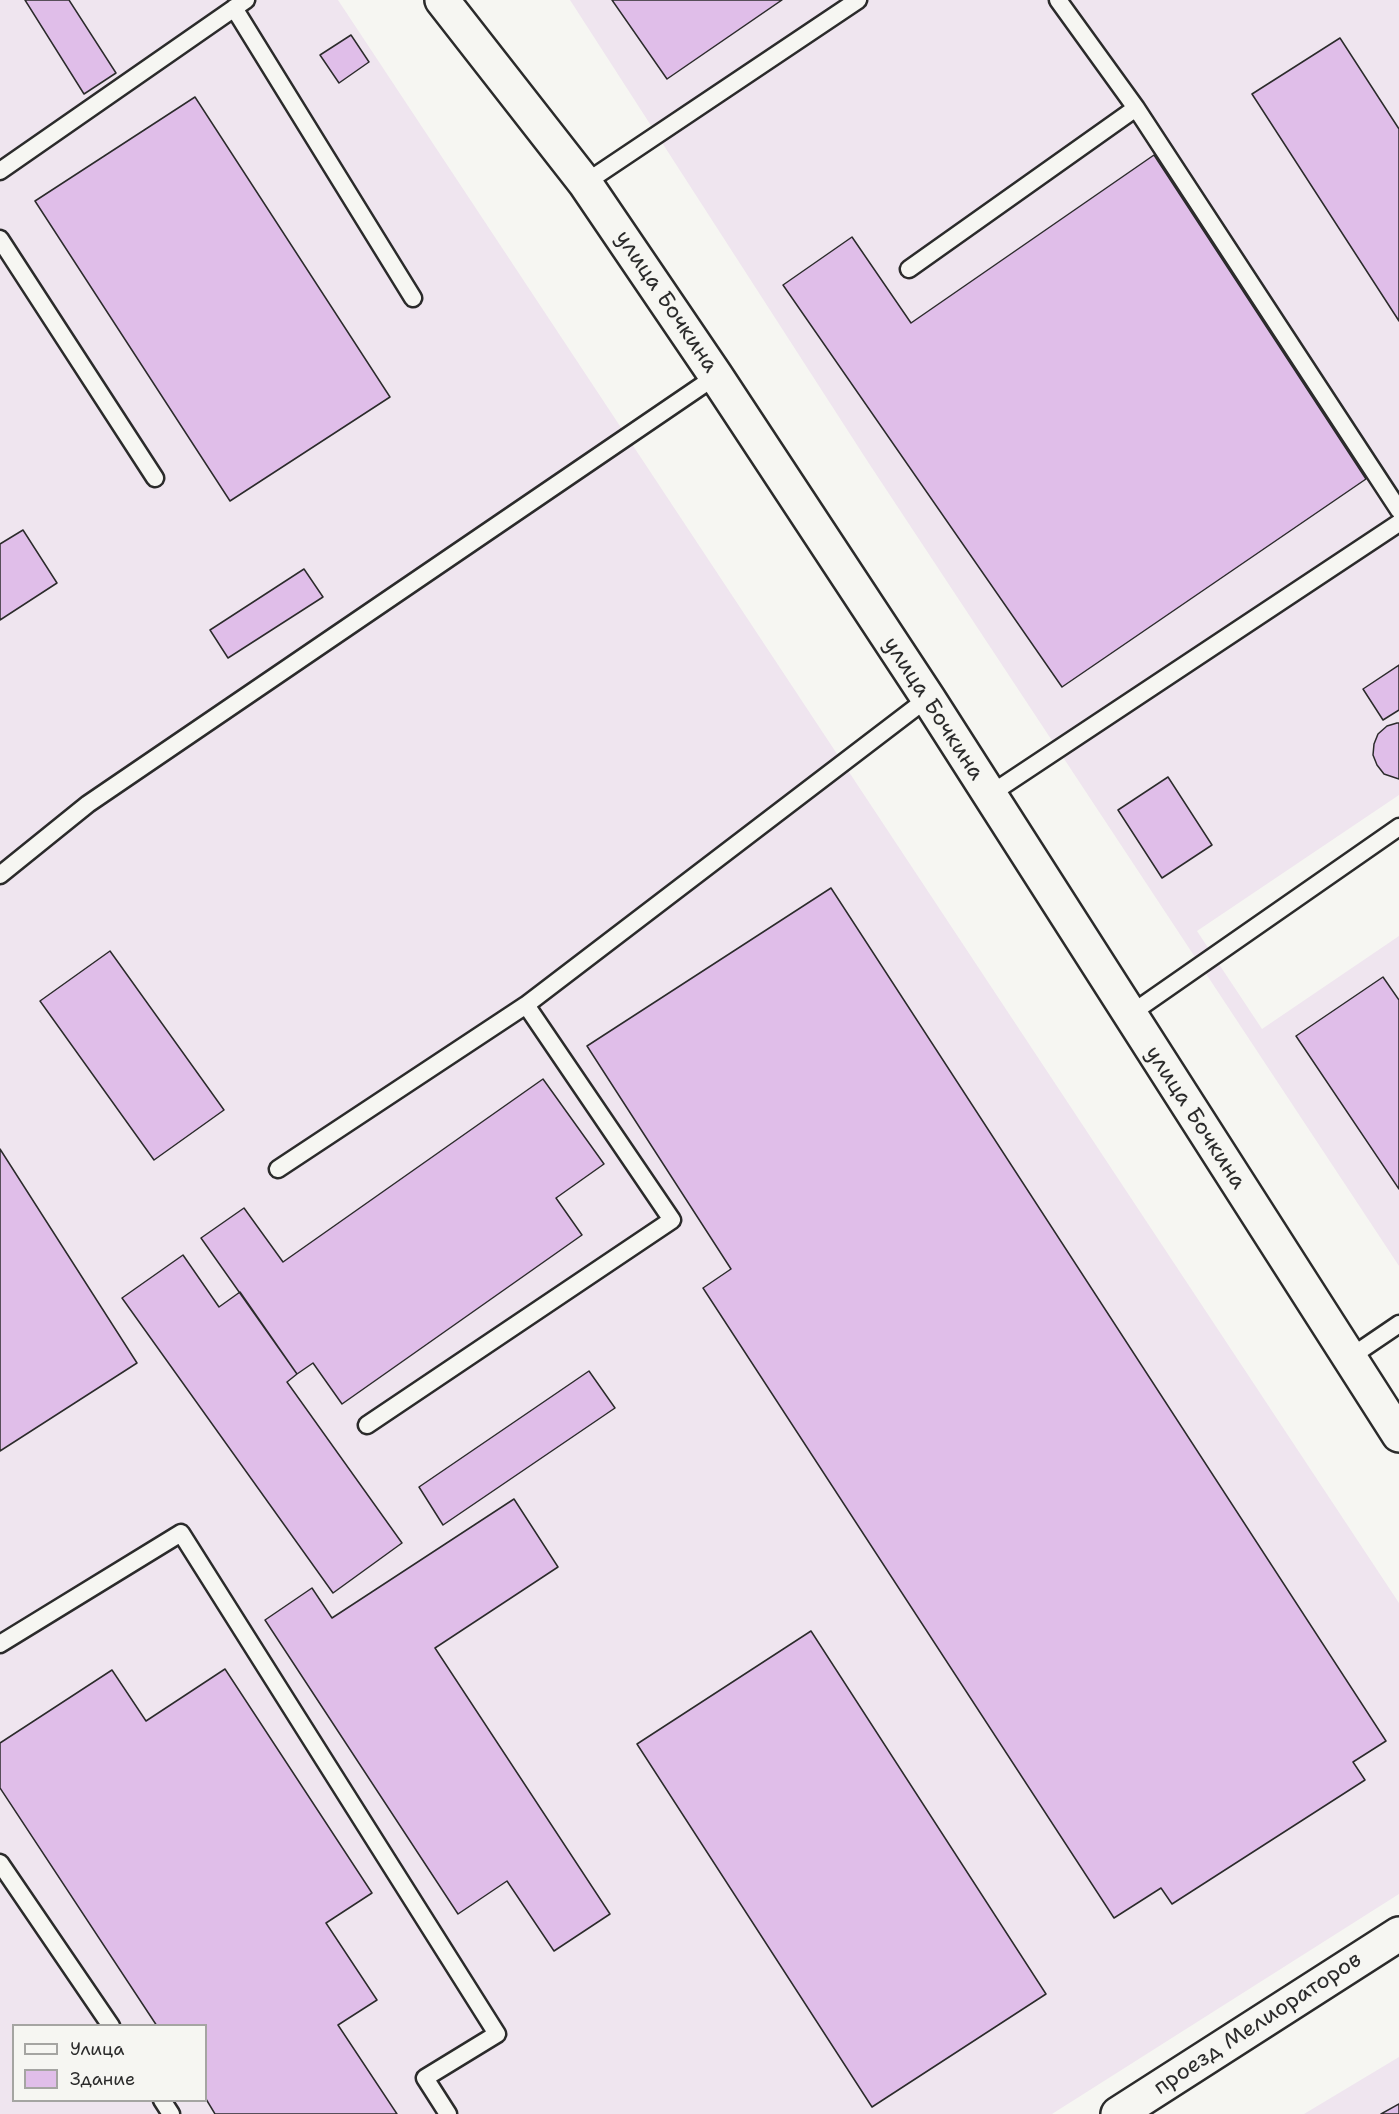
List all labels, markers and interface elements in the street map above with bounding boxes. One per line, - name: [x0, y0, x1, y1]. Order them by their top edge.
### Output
- street label: улица Бочкина: [609, 226, 723, 378]
- street label: улица Бочкина: [877, 632, 989, 786]
- street label: улица Бочкина: [1139, 1041, 1251, 1195]
- street label: проезд Мелиораторов: [1149, 1947, 1367, 2101]
- legend: [12, 2024, 207, 2102]
- text: Улица: [70, 2037, 124, 2061]
- text: Здание: [70, 2067, 135, 2091]

